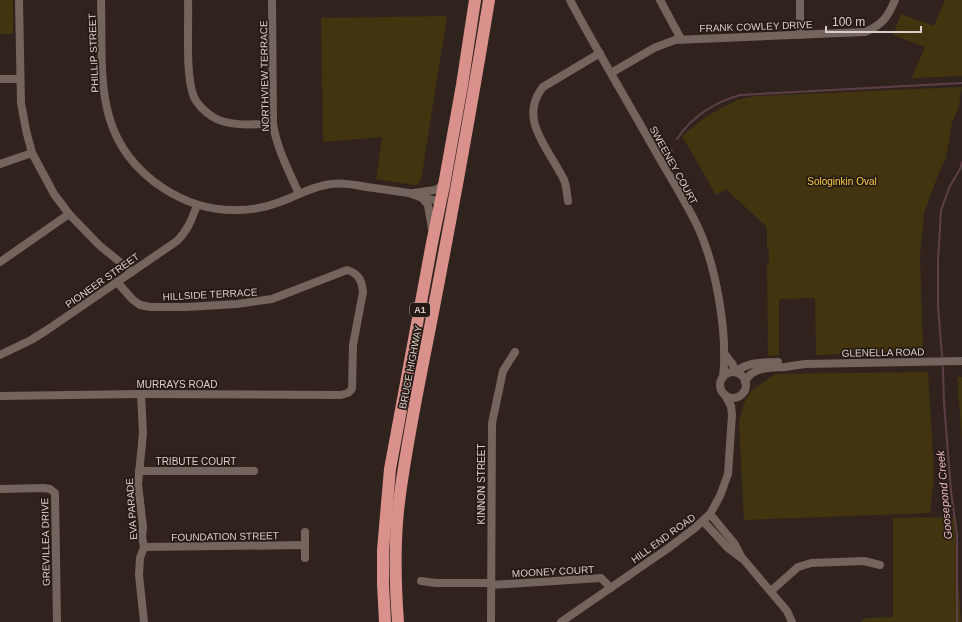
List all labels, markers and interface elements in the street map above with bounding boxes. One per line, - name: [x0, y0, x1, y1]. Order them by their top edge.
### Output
- scale bar: [826, 8, 921, 34]
- street label: PHILLIP STREET: [87, 13, 100, 93]
- text: 100 m: [832, 15, 865, 29]
- street label: FRANK COWLEY DRIVE: [699, 19, 813, 34]
- street label: NORTHVIEW TERRACE: [258, 20, 271, 132]
- street label: SWEENEY COURT: [647, 124, 700, 206]
- park label: Sologinkin Oval: [807, 176, 877, 187]
- street label: PIONEER STREET: [63, 251, 141, 310]
- street label: HILLSIDE TERRACE: [162, 287, 258, 302]
- road number: A1: [410, 303, 430, 317]
- street label: BRUCE HIGHWAY: [397, 324, 424, 410]
- street label: GLENELLA ROAD: [842, 346, 925, 359]
- street label: MURRAYS ROAD: [137, 379, 217, 390]
- street label: KINNON STREET: [476, 443, 487, 525]
- water label: Goosepond Creek: [934, 450, 954, 540]
- street label: TRIBUTE COURT: [156, 456, 236, 467]
- street label: EVA PARADE: [124, 477, 139, 540]
- street label: GREVILLEA DRIVE: [39, 497, 52, 586]
- street label: HILL END ROAD: [629, 512, 697, 565]
- street label: FOUNDATION STREET: [171, 530, 279, 543]
- street label: MOONEY COURT: [512, 564, 594, 579]

